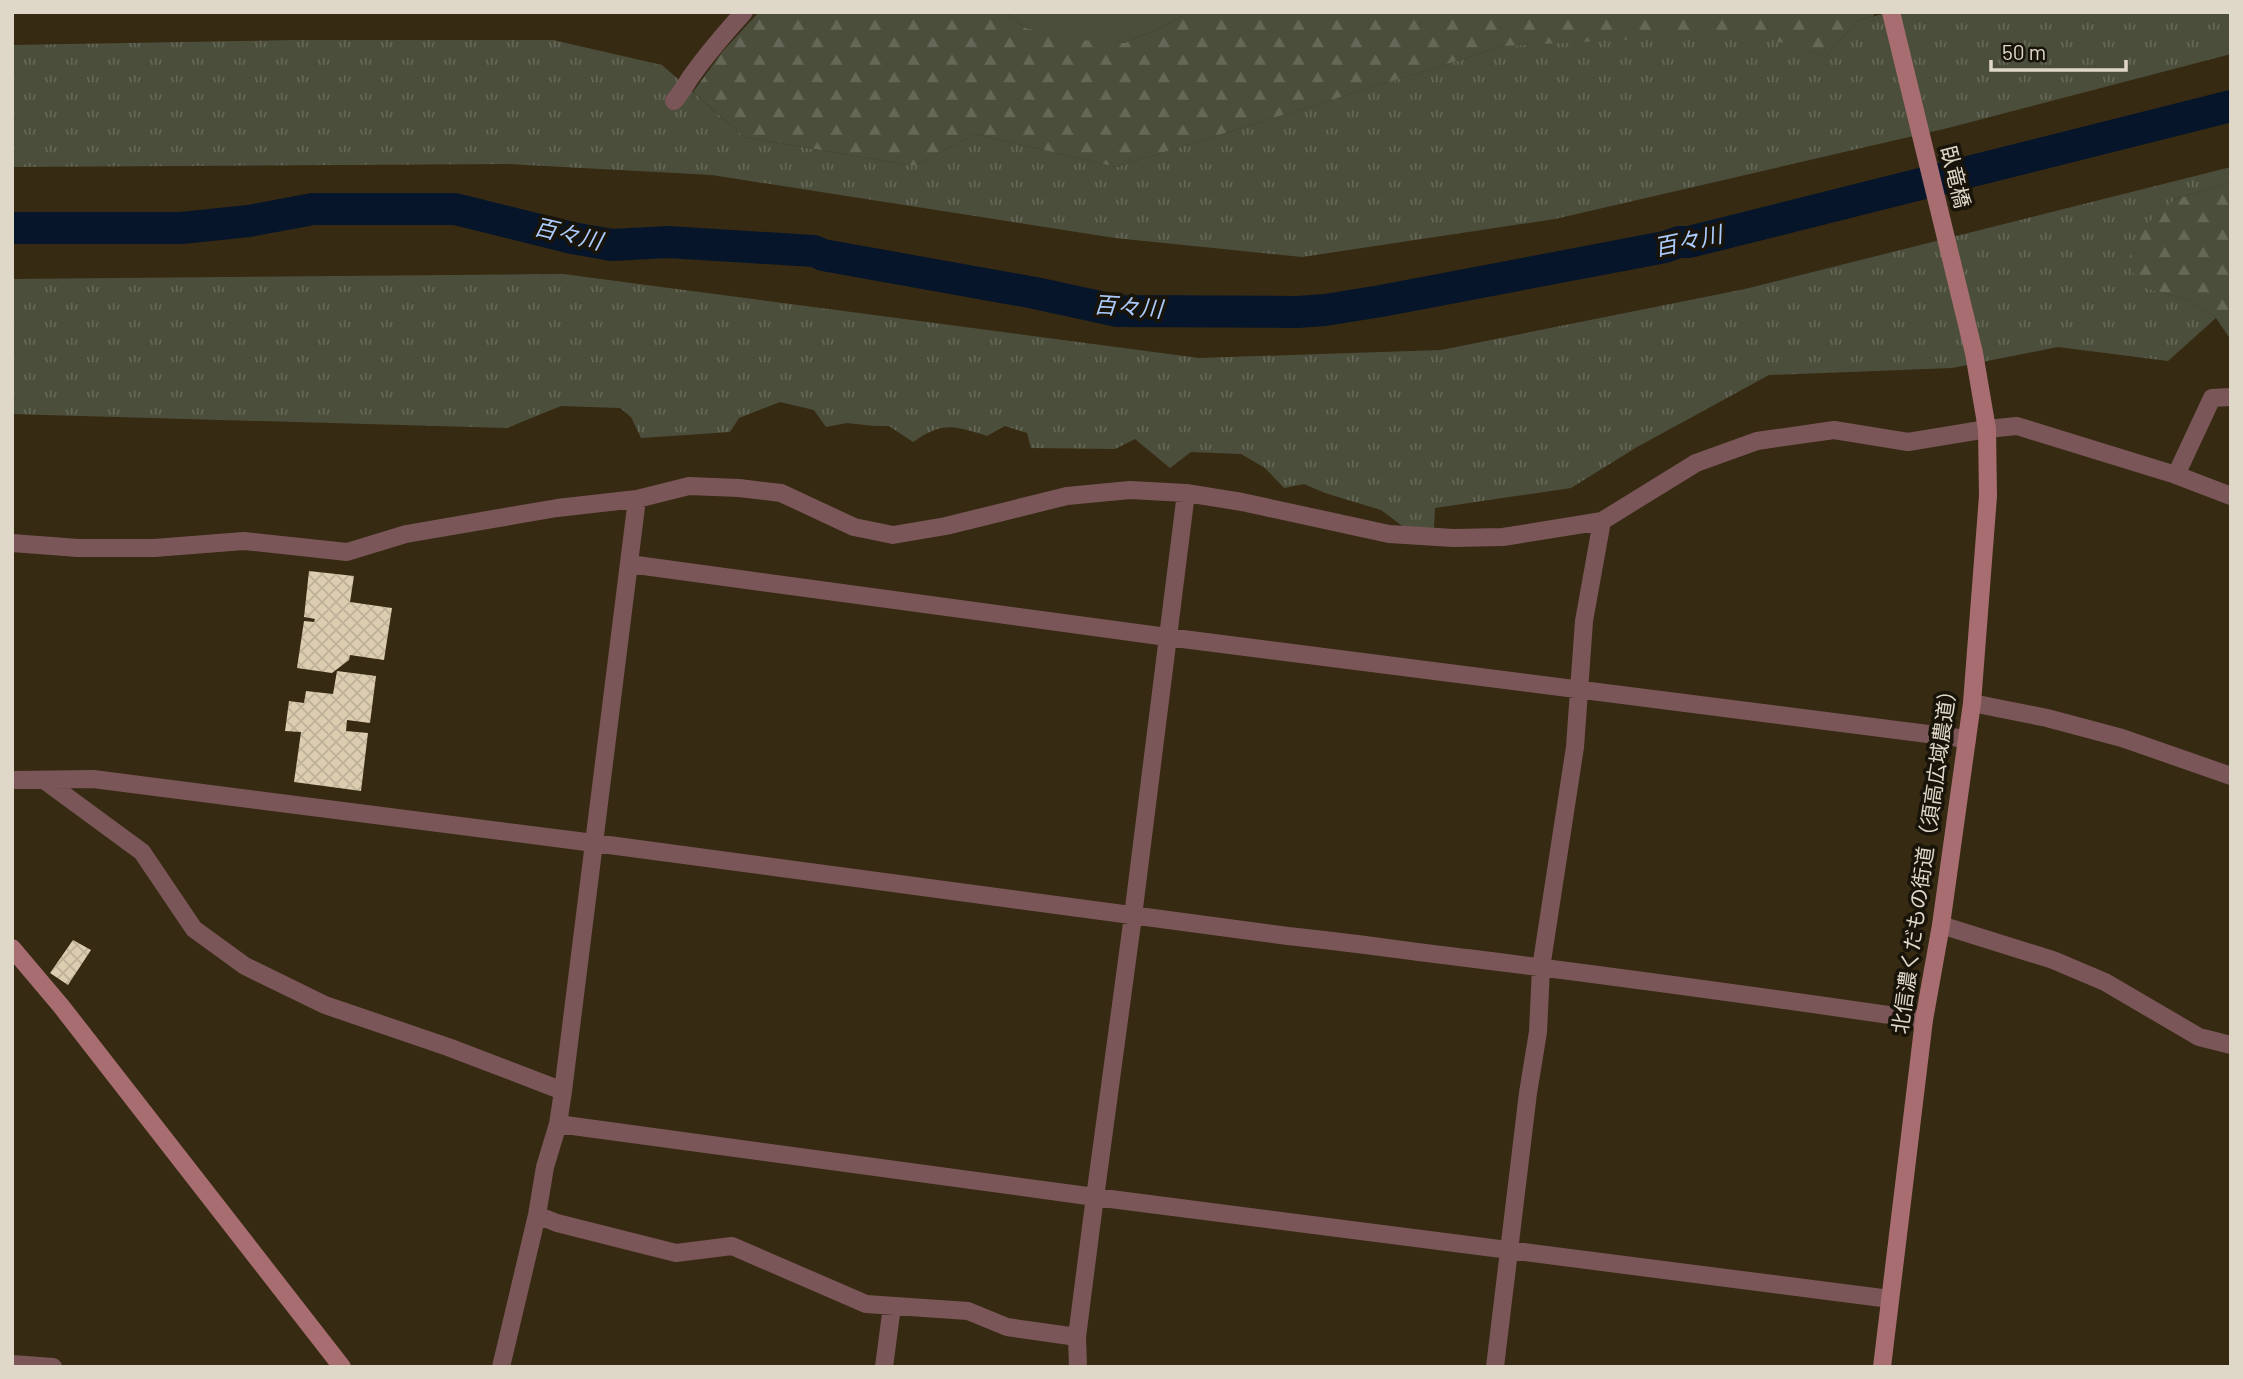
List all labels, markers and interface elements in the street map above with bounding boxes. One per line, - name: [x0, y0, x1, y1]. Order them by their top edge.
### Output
- scale bar: [1991, 28, 2126, 72]
- text: 50 m: [2002, 39, 2046, 64]
- street label: 臥竜橋: [1937, 143, 1976, 210]
- water label: 百々川: [531, 212, 608, 255]
- water label: 百々川: [1651, 219, 1727, 261]
- water label: 百々川: [1093, 290, 1166, 323]
- street label: 北信濃くだもの街道（須高広域農道）: [1886, 678, 1961, 1035]

